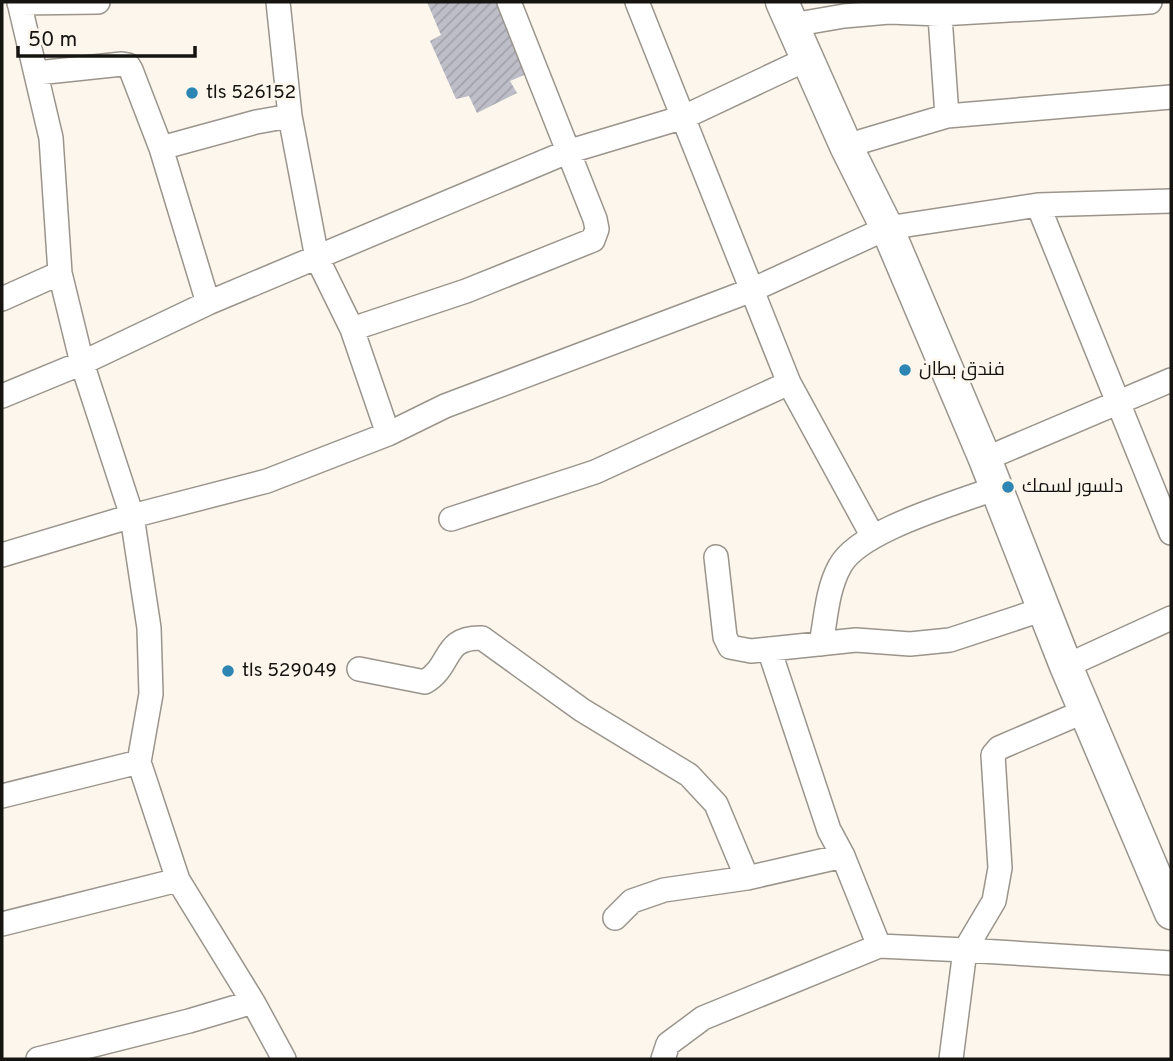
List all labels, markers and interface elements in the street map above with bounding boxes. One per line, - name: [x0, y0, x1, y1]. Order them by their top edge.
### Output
- scale bar: [18, 14, 194, 58]
- text: 50 m: [28, 27, 77, 54]
- place label: tls 526152: [206, 81, 296, 105]
- marker: tls 526152: [184, 85, 200, 101]
- place label: فندق بطان: [919, 358, 1005, 382]
- marker: فندق بطان: [897, 362, 913, 378]
- place label: دلسور لسمك: [1022, 475, 1123, 499]
- marker: دلسور لسمك: [1000, 479, 1016, 495]
- place label: tls 529049: [242, 659, 337, 683]
- marker: tls 529049: [220, 663, 236, 679]

